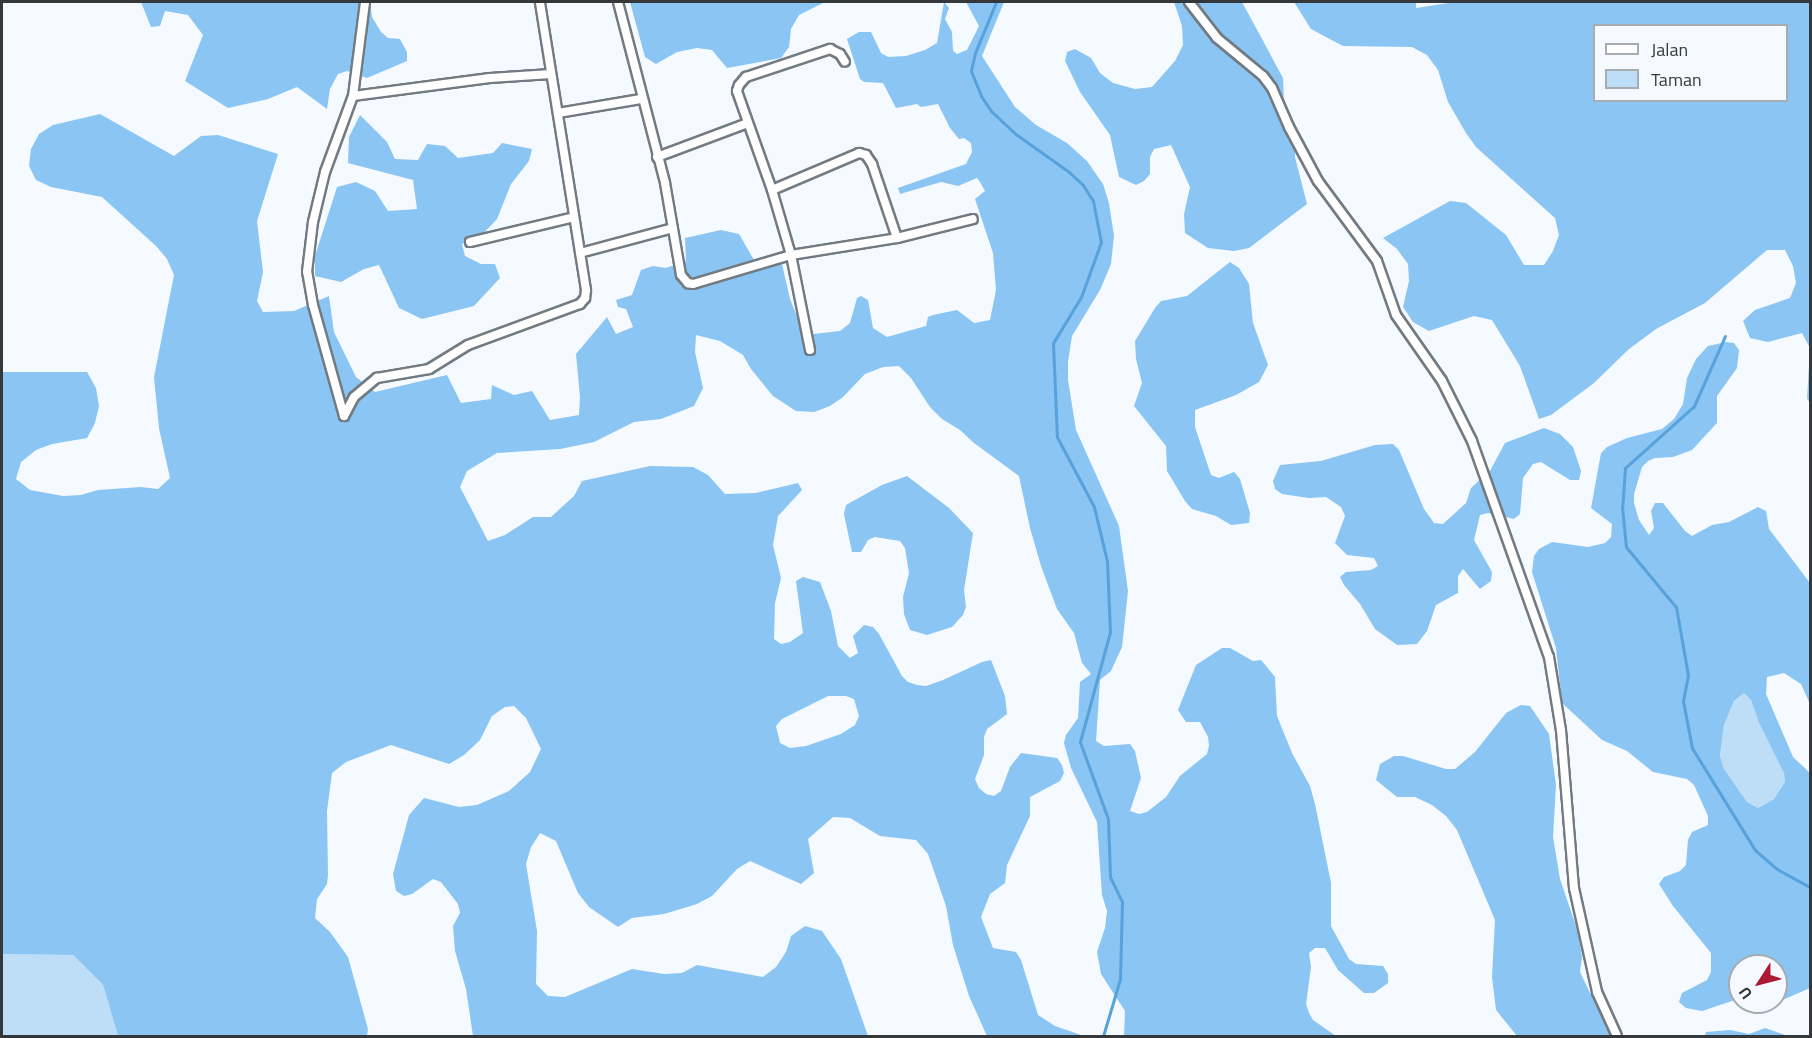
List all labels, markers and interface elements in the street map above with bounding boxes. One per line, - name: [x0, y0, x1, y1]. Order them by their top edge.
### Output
- legend: [1593, 24, 1788, 102]
- text: Jalan: [1651, 36, 1688, 63]
- text: Taman: [1651, 66, 1702, 93]
- north arrow: [1728, 954, 1788, 1014]
- text: U: [1732, 982, 1758, 1005]

